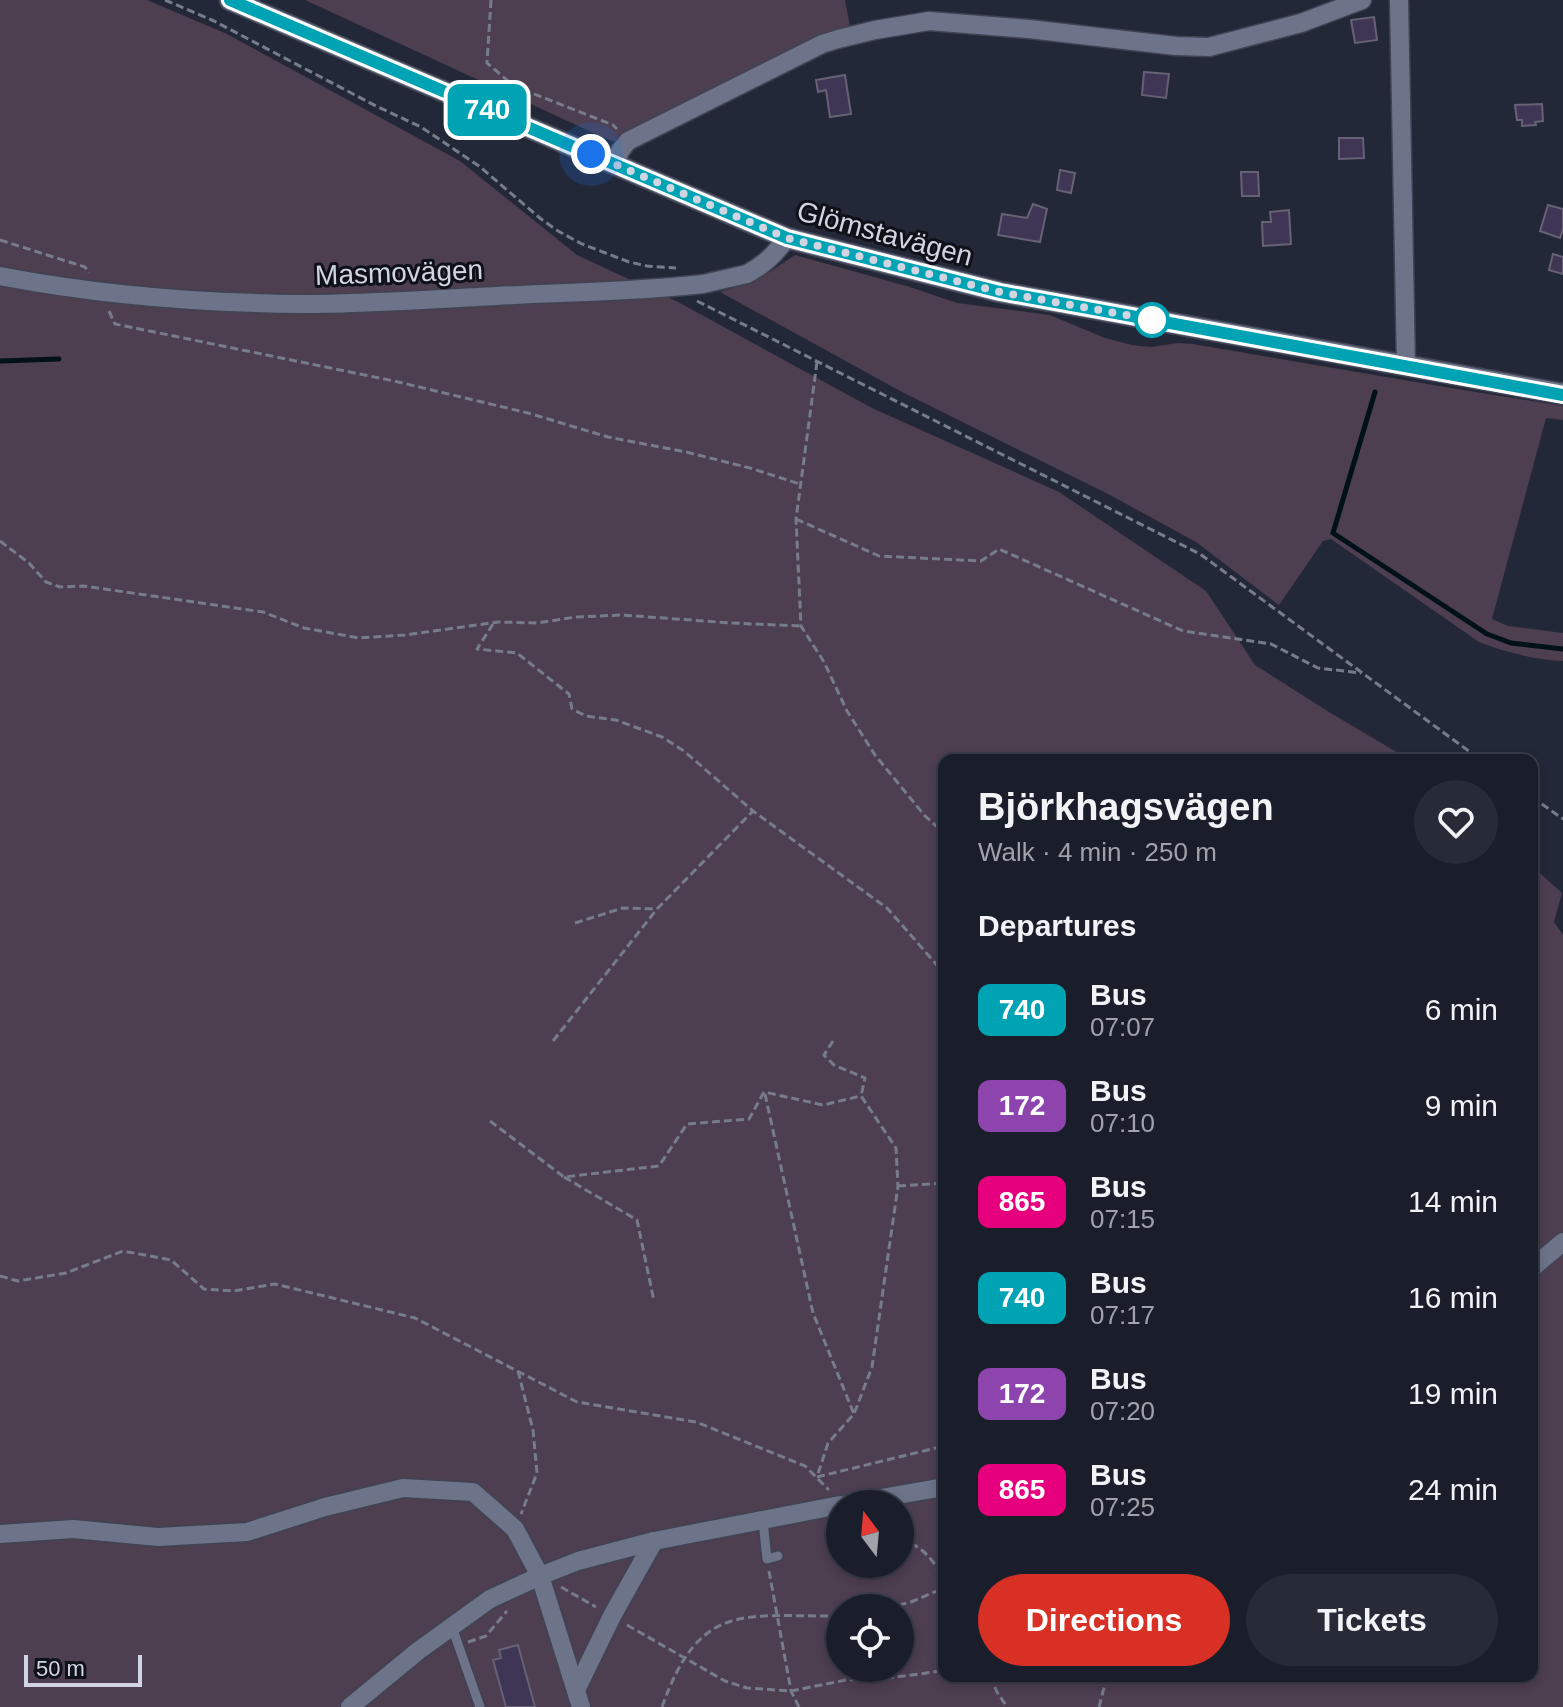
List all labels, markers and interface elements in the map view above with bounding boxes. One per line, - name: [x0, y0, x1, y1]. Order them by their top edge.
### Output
- line badge: 740: [441, 84, 533, 136]
- text: 740: [464, 94, 510, 125]
- your location: [571, 134, 611, 174]
- street label: Glömstavägen: [794, 195, 976, 272]
- street label: Masmovägen: [314, 254, 484, 291]
- unlabelled marker: [1135, 303, 1169, 337]
- button: heart: [1414, 780, 1498, 864]
- text: Björkhagsvägen: [978, 786, 1274, 828]
- text: Walk · 4 min · 250 m: [978, 837, 1217, 867]
- text: Departures: [978, 909, 1136, 942]
- text: Bus: [1090, 978, 1147, 1011]
- text: 6 min: [1425, 993, 1498, 1026]
- text: 740: [999, 994, 1045, 1025]
- text: 07:07: [1090, 1012, 1155, 1042]
- text: Bus: [1090, 1074, 1147, 1107]
- text: 9 min: [1425, 1089, 1498, 1122]
- text: 172: [999, 1090, 1045, 1121]
- text: 07:10: [1090, 1108, 1155, 1138]
- text: Bus: [1090, 1170, 1147, 1203]
- text: 14 min: [1408, 1185, 1498, 1218]
- text: 865: [999, 1186, 1045, 1217]
- text: 07:15: [1090, 1204, 1155, 1234]
- text: Bus: [1090, 1266, 1147, 1299]
- text: 16 min: [1408, 1281, 1498, 1314]
- text: 740: [999, 1282, 1045, 1313]
- text: 07:17: [1090, 1300, 1155, 1330]
- text: Bus: [1090, 1362, 1147, 1395]
- text: 19 min: [1408, 1377, 1498, 1410]
- text: 172: [999, 1378, 1045, 1409]
- text: 07:20: [1090, 1396, 1155, 1426]
- text: Bus: [1090, 1458, 1147, 1491]
- text: 24 min: [1408, 1473, 1498, 1506]
- text: 865: [999, 1474, 1045, 1505]
- north arrow: [826, 1490, 914, 1578]
- map controls: [826, 1490, 914, 1682]
- text: 07:25: [1090, 1492, 1155, 1522]
- button: Directions: [978, 1574, 1230, 1666]
- button: Tickets: [1246, 1574, 1498, 1666]
- button: locate: [826, 1594, 914, 1682]
- scale bar: [24, 1651, 142, 1687]
- text: 50 m: [36, 1656, 85, 1681]

